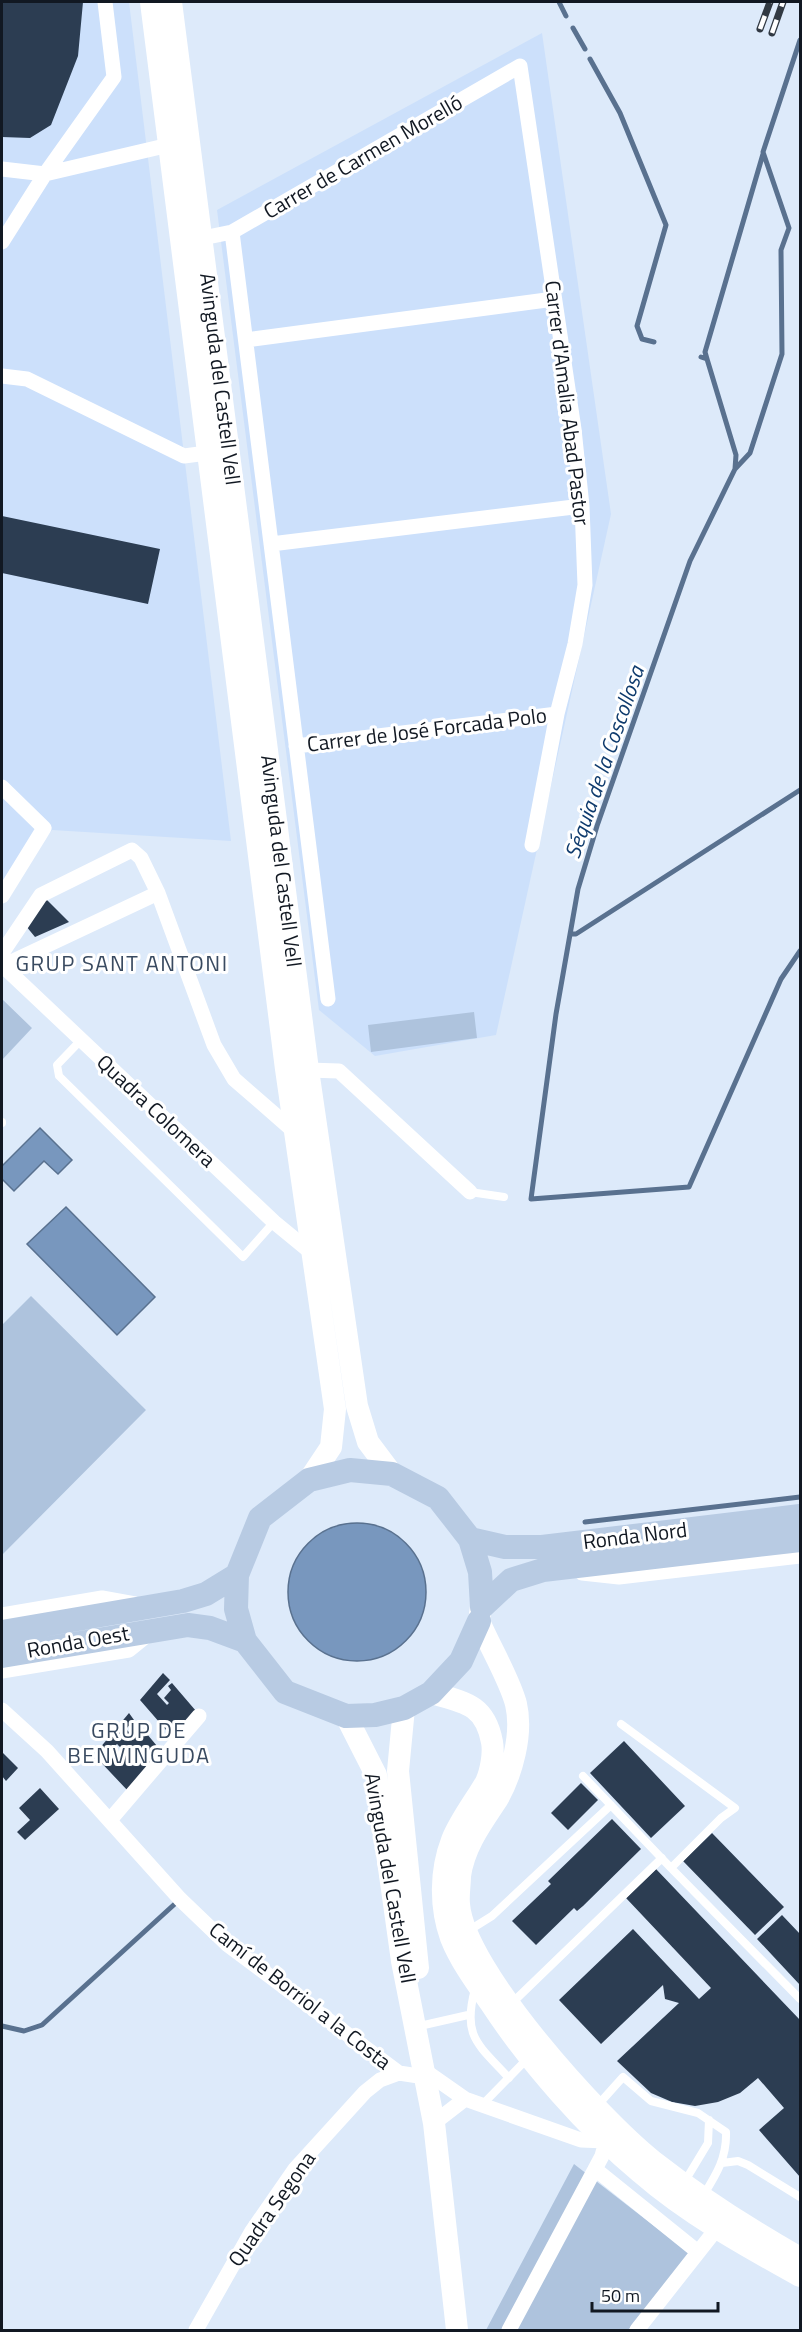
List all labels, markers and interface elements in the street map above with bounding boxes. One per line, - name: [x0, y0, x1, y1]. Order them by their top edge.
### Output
- street label: Carrer de Carmen Morelló: [257, 86, 468, 226]
- street label: Avinguda del Castell Vell: [192, 271, 250, 487]
- street label: Carrer d'Amalia Abad Pastor: [537, 279, 599, 527]
- water label: Séquia de la Coscollosa: [555, 659, 654, 863]
- street label: Carrer de José Forcada Polo: [305, 698, 549, 760]
- street label: Avinguda del Castell Vell: [253, 753, 311, 969]
- district label: GRUP SANT ANTONI: [15, 946, 229, 980]
- street label: Quadra Colomera: [90, 1046, 224, 1175]
- street label: Ronda Nord: [581, 1513, 689, 1557]
- street label: Ronda Oest: [24, 1616, 132, 1666]
- district label: GRUP DE BENVINGUDA: [67, 1713, 211, 1772]
- street label: Avinguda del Castell Vell: [357, 1770, 425, 1986]
- street label: Camí de Borriol a la Costa: [203, 1914, 399, 2077]
- street label: Quadra Segona: [219, 2144, 323, 2273]
- scale bar: [592, 2275, 718, 2313]
- text: 50 m: [601, 2282, 640, 2309]

